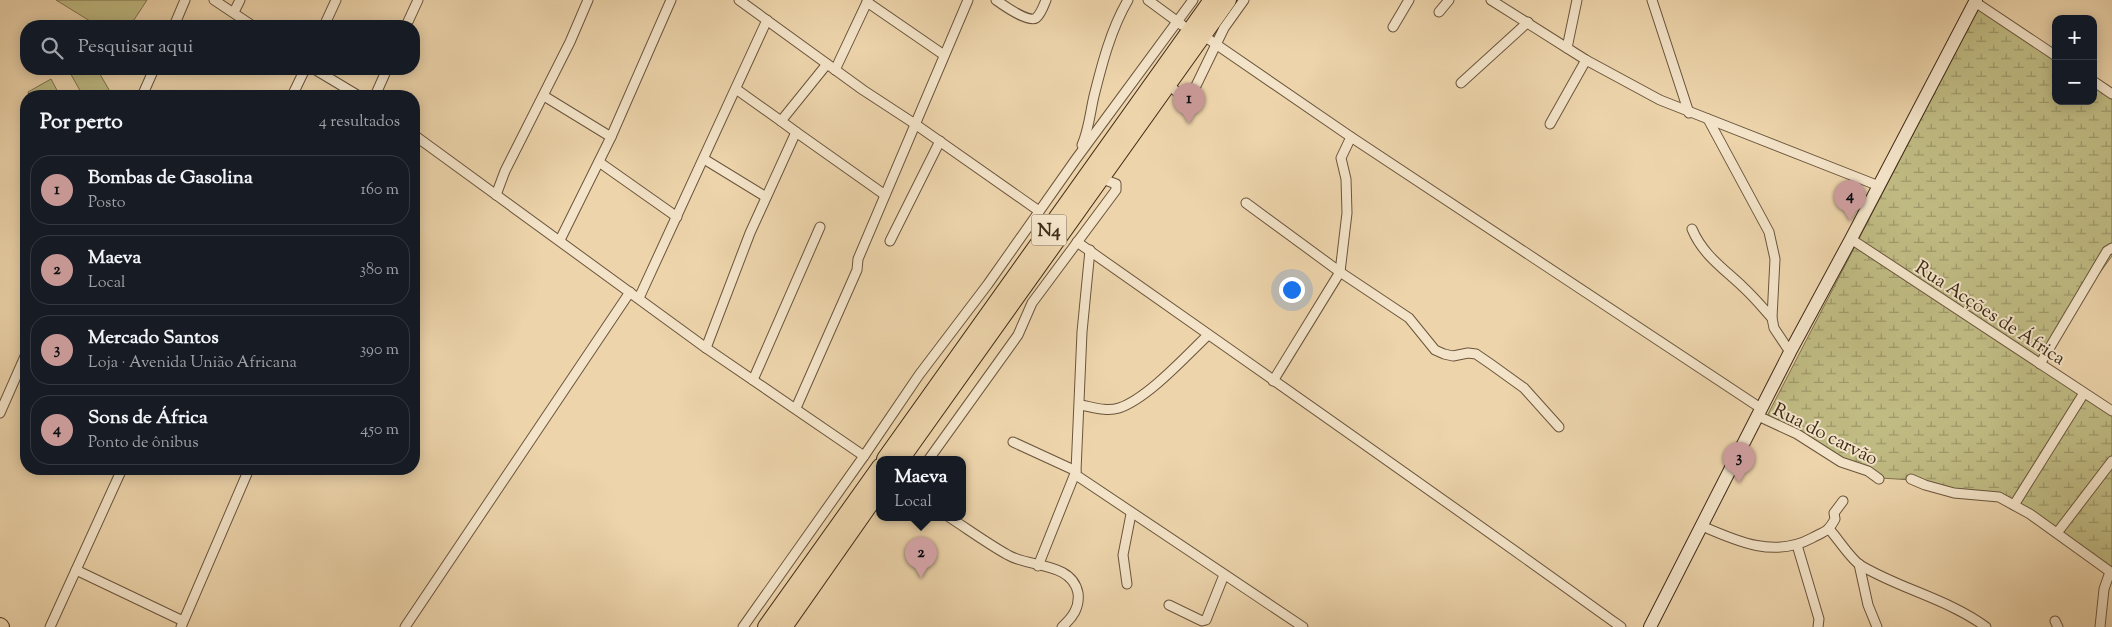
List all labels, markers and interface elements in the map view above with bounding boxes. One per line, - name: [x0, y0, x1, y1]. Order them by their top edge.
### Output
- map controls: [2052, 15, 2097, 105]
- button: +: [2052, 15, 2097, 60]
- search box: [20, 20, 420, 75]
- icon: search: [38, 34, 66, 62]
- text: Pesquisar aqui: [78, 34, 193, 61]
- button: −: [2052, 60, 2097, 105]
- pin: 1: [1173, 83, 1205, 124]
- text: Por perto: [40, 108, 123, 138]
- text: 4 resultados: [319, 111, 400, 134]
- text: Bombas de Gasolina: [88, 165, 253, 192]
- text: 1: [54, 179, 60, 202]
- text: 160 m: [361, 179, 399, 202]
- pin: 4: [1834, 180, 1866, 221]
- text: Posto: [88, 192, 126, 215]
- road number: N4: [1032, 214, 1066, 246]
- text: Maeva: [88, 245, 141, 272]
- street label: Rua Acções de África: [1909, 255, 2070, 373]
- text: 2: [53, 259, 61, 282]
- text: 380 m: [359, 259, 399, 282]
- text: Local: [88, 272, 125, 295]
- your location: [1279, 277, 1305, 303]
- text: Mercado Santos: [88, 325, 219, 352]
- text: 3: [54, 339, 60, 362]
- text: 390 m: [360, 339, 399, 362]
- text: Loja · Avenida União Africana: [88, 352, 297, 375]
- street label: Rua do carvão: [1768, 397, 1882, 473]
- text: Sons de África: [88, 405, 208, 432]
- text: 4: [53, 419, 61, 442]
- text: 450 m: [360, 419, 399, 442]
- text: Ponto de ônibus: [88, 432, 199, 455]
- pin: 3: [1723, 442, 1755, 483]
- popup: [876, 456, 966, 521]
- text: Maeva: [894, 464, 948, 491]
- text: Local: [894, 491, 932, 514]
- pin: 2: [905, 537, 937, 578]

